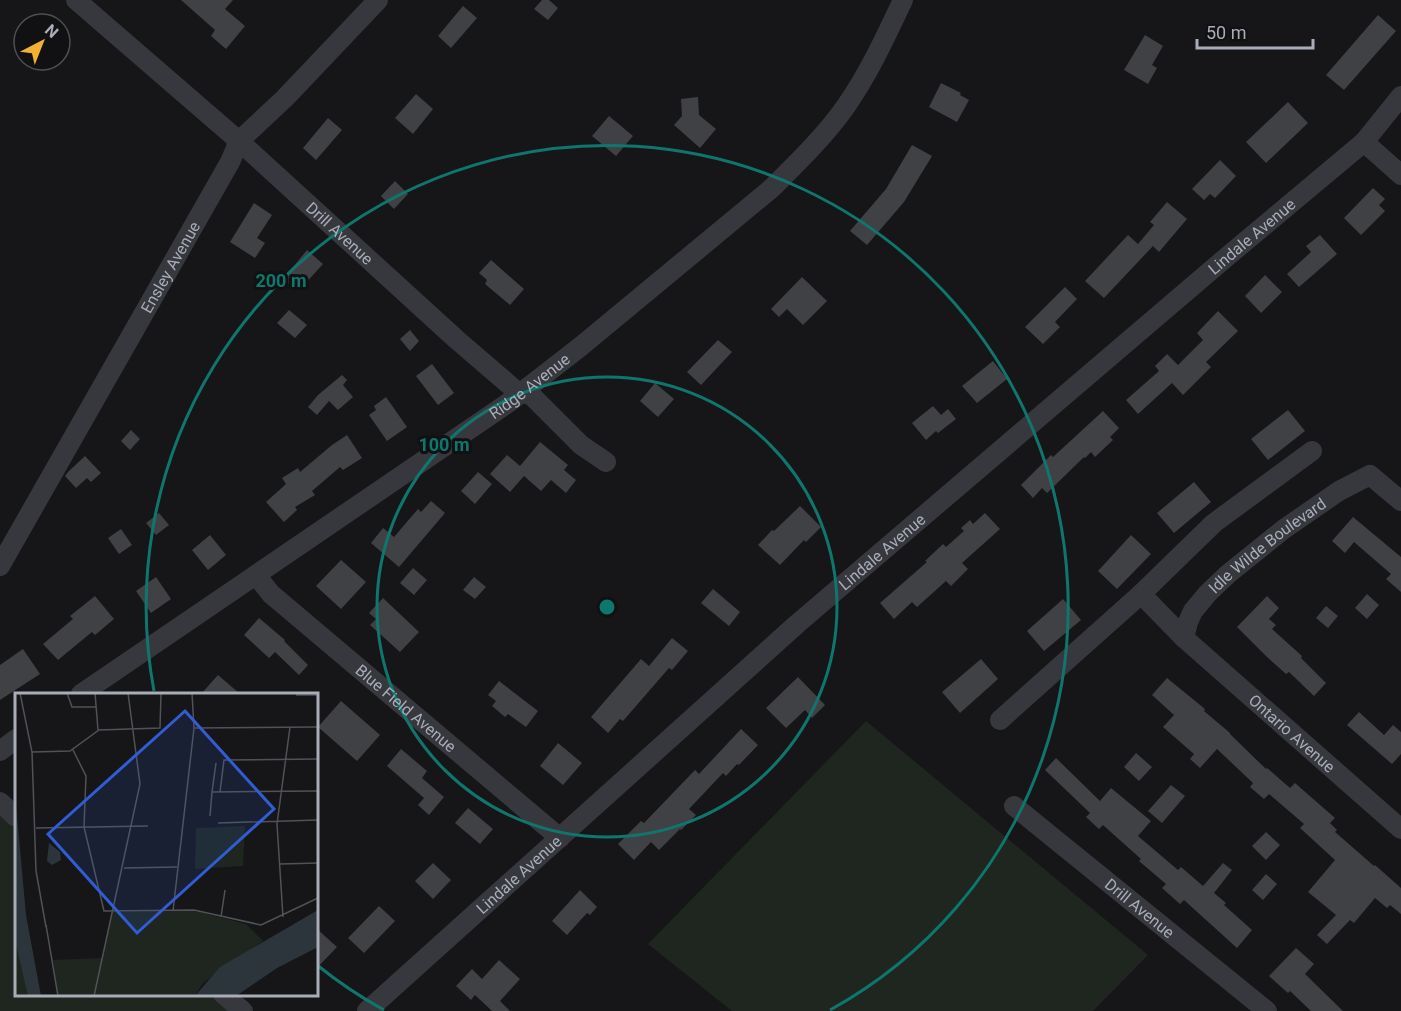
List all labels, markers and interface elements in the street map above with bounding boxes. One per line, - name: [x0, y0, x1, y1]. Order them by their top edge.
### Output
- north arrow: [12, 12, 72, 72]
- scale bar: [1197, 12, 1312, 50]
- text: N: [41, 20, 62, 42]
- text: 50 m: [1206, 22, 1246, 43]
- street label: Lindale Avenue: [1204, 194, 1299, 278]
- street label: Drill Avenue: [302, 198, 377, 268]
- street label: Ensley Avenue: [137, 218, 204, 316]
- text: 200 m: [255, 270, 307, 291]
- street label: Ridge Avenue: [485, 349, 573, 423]
- text: 100 m: [418, 434, 470, 455]
- street label: Idle Wilde Boulevard: [1204, 494, 1329, 597]
- street label: Lindale Avenue: [835, 509, 929, 594]
- centre of rings: [597, 597, 617, 617]
- street label: Blue Field Avenue: [352, 660, 460, 756]
- street label: Ontario Avenue: [1245, 690, 1339, 776]
- inset map: [15, 693, 318, 996]
- street label: Lindale Avenue: [472, 831, 565, 918]
- street label: Drill Avenue: [1101, 874, 1178, 942]

